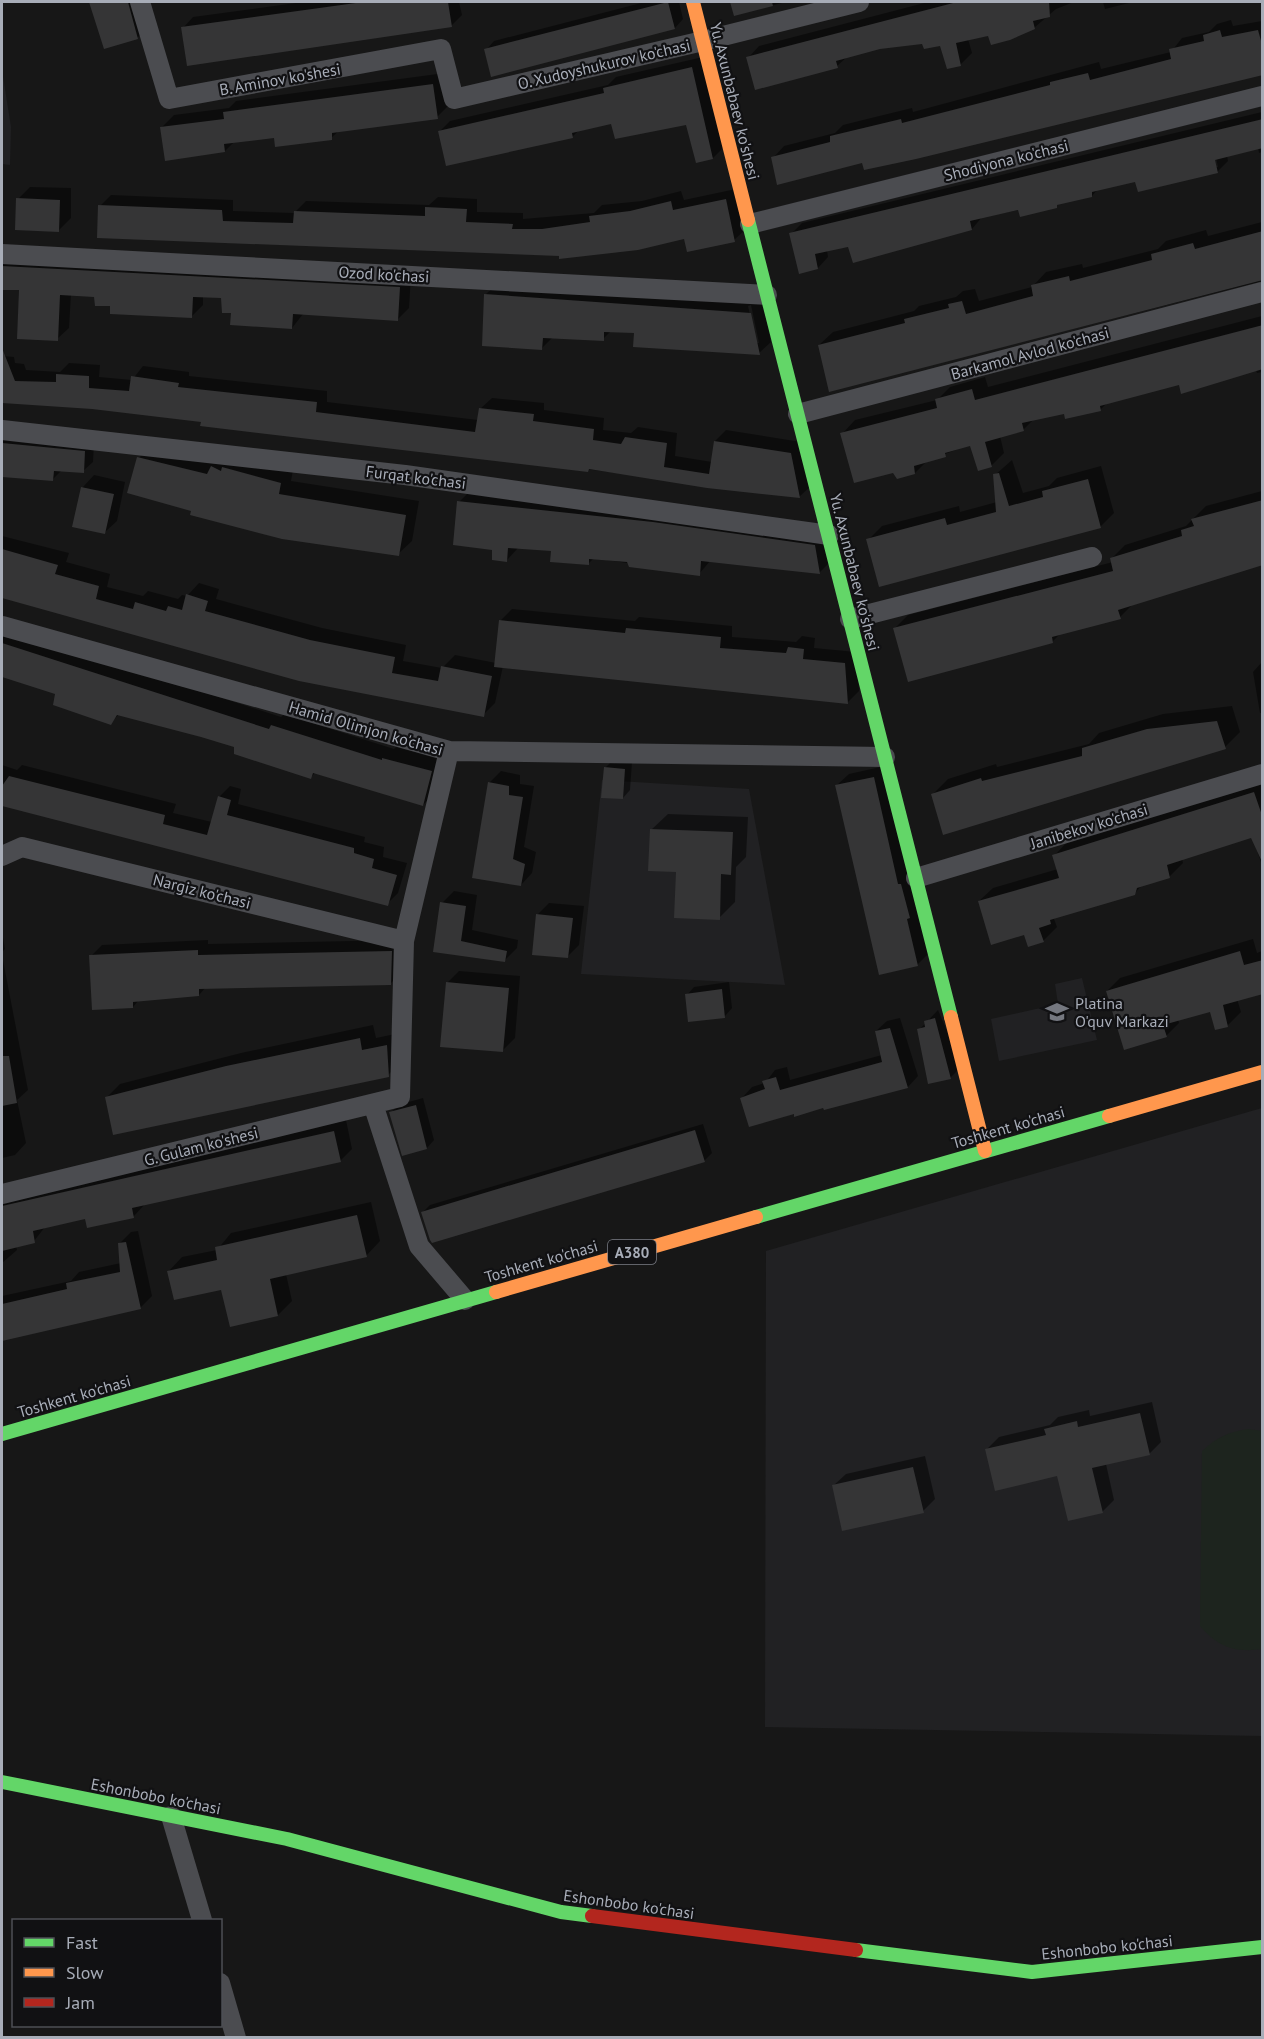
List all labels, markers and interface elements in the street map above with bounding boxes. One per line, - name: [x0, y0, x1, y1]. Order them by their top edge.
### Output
- street label: Yu. Axunbabaev ko'shesi: [706, 20, 764, 182]
- street label: O. Xudoyshukurov ko'chasi: [516, 34, 692, 94]
- street label: B. Aminov ko'shesi: [218, 58, 342, 100]
- street label: Shodiyona ko'chasi: [942, 135, 1070, 185]
- street label: Ozod ko'chasi: [338, 262, 430, 286]
- street label: Barkamol Avlod ko'chasi: [949, 322, 1111, 384]
- street label: Furqat ko'chasi: [365, 461, 467, 493]
- street label: Yu. Axunbabaev ko'shesi: [826, 491, 884, 653]
- street label: Hamid Olimjon ko'chasi: [287, 696, 445, 760]
- street label: Janibekov ko'chasi: [1027, 799, 1150, 854]
- street label: Nargiz ko'chasi: [151, 869, 253, 913]
- place label: Platina O'quv Markazi: [1075, 993, 1169, 1031]
- school or university icon: Platina O'quv Markazi: [1044, 999, 1070, 1025]
- street label: Toshkent ko'chasi: [949, 1101, 1067, 1153]
- street label: G. Gulam ko'shesi: [142, 1122, 260, 1170]
- street label: Toshkent ko'chasi: [482, 1235, 600, 1287]
- road number: A380: [608, 1240, 656, 1264]
- street label: Toshkent ko'chasi: [15, 1370, 133, 1422]
- street label: Eshonbobo ko'chasi: [89, 1774, 223, 1818]
- street label: Eshonbobo ko'chasi: [562, 1885, 696, 1923]
- legend: [12, 1919, 222, 2027]
- street label: Eshonbobo ko'chasi: [1040, 1930, 1174, 1964]
- text: Fast: [66, 1931, 98, 1954]
- text: Slow: [66, 1961, 104, 1984]
- text: Jam: [65, 1991, 95, 2014]

